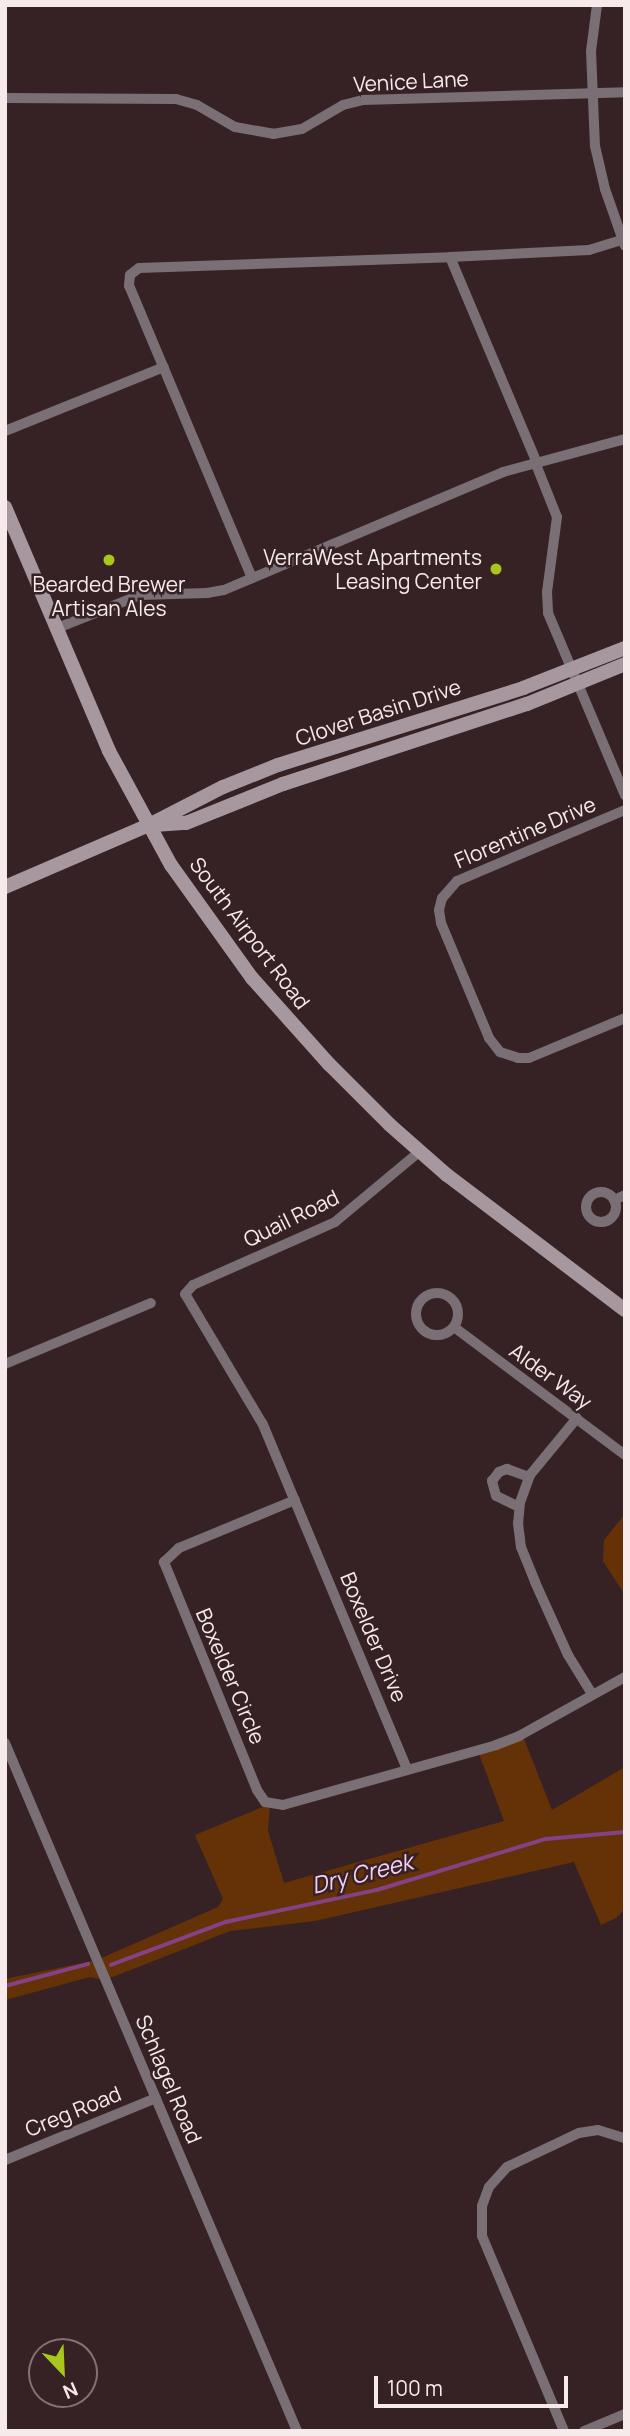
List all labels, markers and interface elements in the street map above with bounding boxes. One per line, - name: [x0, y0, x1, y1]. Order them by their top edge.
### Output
- street label: Venice Lane: [353, 65, 469, 97]
- place label: VerraWest Apartments Leasing Center: [263, 544, 482, 594]
- marker: Bearded Brewer Artisan Ales: [101, 552, 117, 568]
- marker: VerraWest Apartments Leasing Center: [488, 561, 504, 577]
- place label: Bearded Brewer Artisan Ales: [33, 571, 185, 621]
- street label: Clover Basin Drive: [292, 673, 464, 751]
- street label: Florentine Drive: [451, 791, 599, 873]
- street label: South Airport Road: [185, 852, 315, 1014]
- street label: Quail Road: [239, 1184, 343, 1252]
- street label: Alder Way: [505, 1338, 597, 1414]
- street label: Boxelder Drive: [335, 1568, 413, 1706]
- street label: Boxelder Circle: [191, 1604, 271, 1748]
- water label: Dry Creek: [309, 1847, 415, 1899]
- street label: Schlagel Road: [131, 2011, 207, 2147]
- street label: Creg Road: [21, 2080, 125, 2142]
- north arrow: [28, 2338, 98, 2408]
- scale bar: [378, 2362, 572, 2406]
- text: 100 m: [387, 2374, 443, 2402]
- text: N: [59, 2376, 82, 2405]

